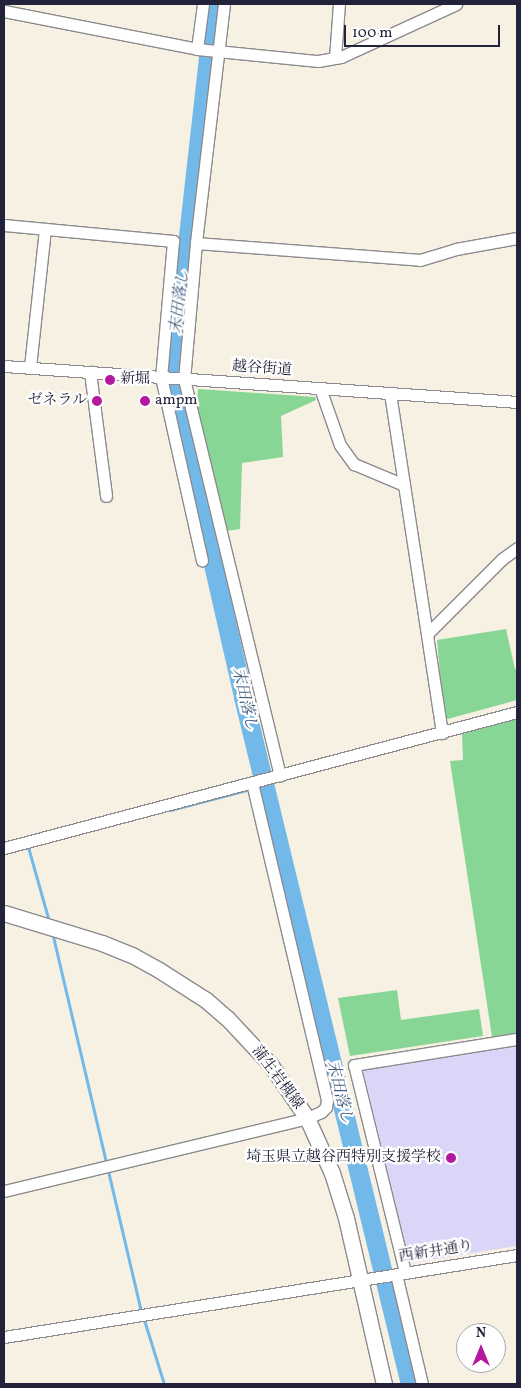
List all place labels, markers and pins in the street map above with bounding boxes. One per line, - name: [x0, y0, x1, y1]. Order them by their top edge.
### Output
- place label: 新堀: [120, 371, 150, 389]
- marker: 新堀: [104, 374, 116, 386]
- place label: ゼネラル: [27, 392, 87, 410]
- place label: ampm: [155, 392, 198, 410]
- marker: ゼネラル: [91, 395, 103, 407]
- marker: ampm: [139, 395, 151, 407]
- place label: 埼玉県立越谷西特別支援学校: [246, 1149, 441, 1167]
- marker: 埼玉県立越谷西特別支援学校: [445, 1152, 457, 1164]

